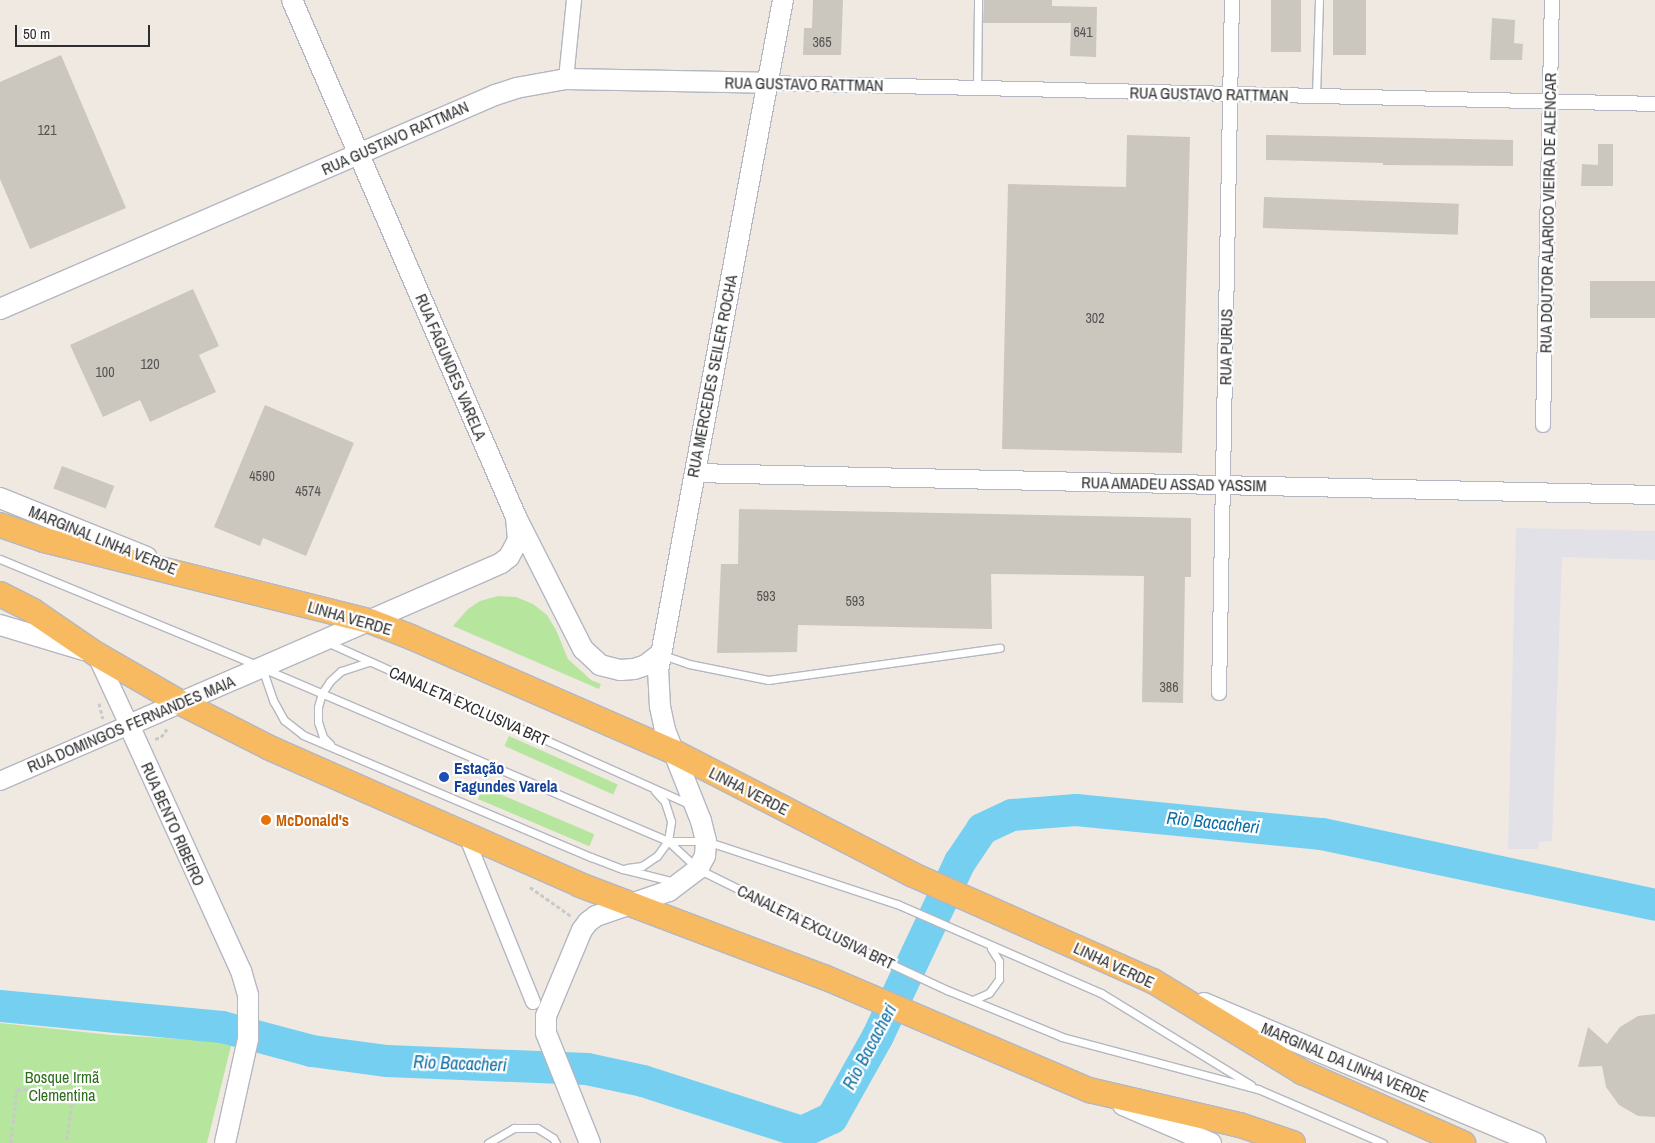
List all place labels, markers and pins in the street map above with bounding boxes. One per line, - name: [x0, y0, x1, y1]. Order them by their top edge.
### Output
- place label: Estação Fagundes Varela: [454, 758, 558, 796]
- marker: Estação Fagundes Varela: [438, 771, 450, 783]
- place label: McDonald's: [276, 810, 349, 830]
- marker: McDonald's: [260, 814, 272, 826]

